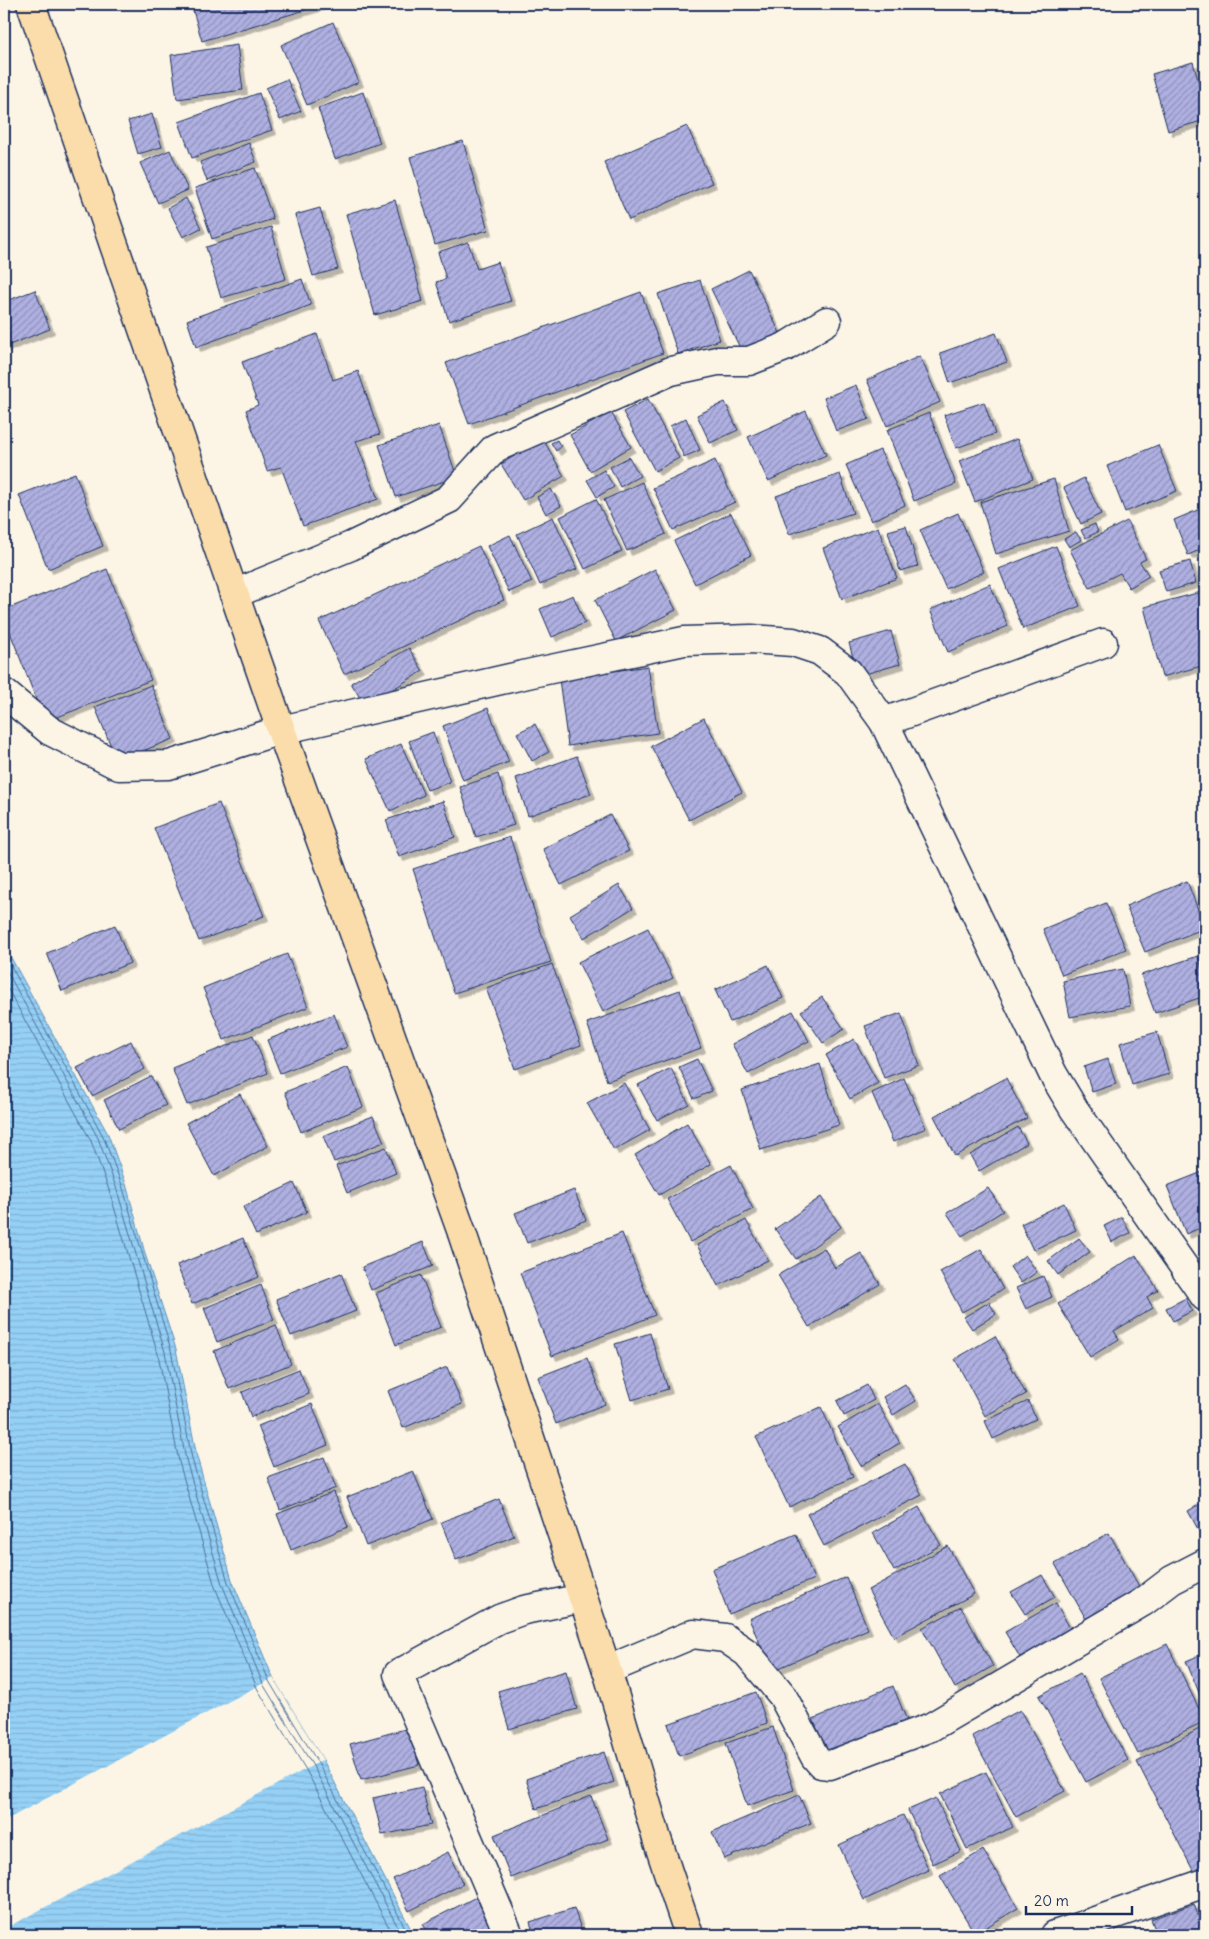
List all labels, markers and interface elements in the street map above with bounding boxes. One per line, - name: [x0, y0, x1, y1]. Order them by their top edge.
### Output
- scale bar: [1026, 1884, 1133, 1916]
- text: 20 m: [1034, 1891, 1069, 1910]

